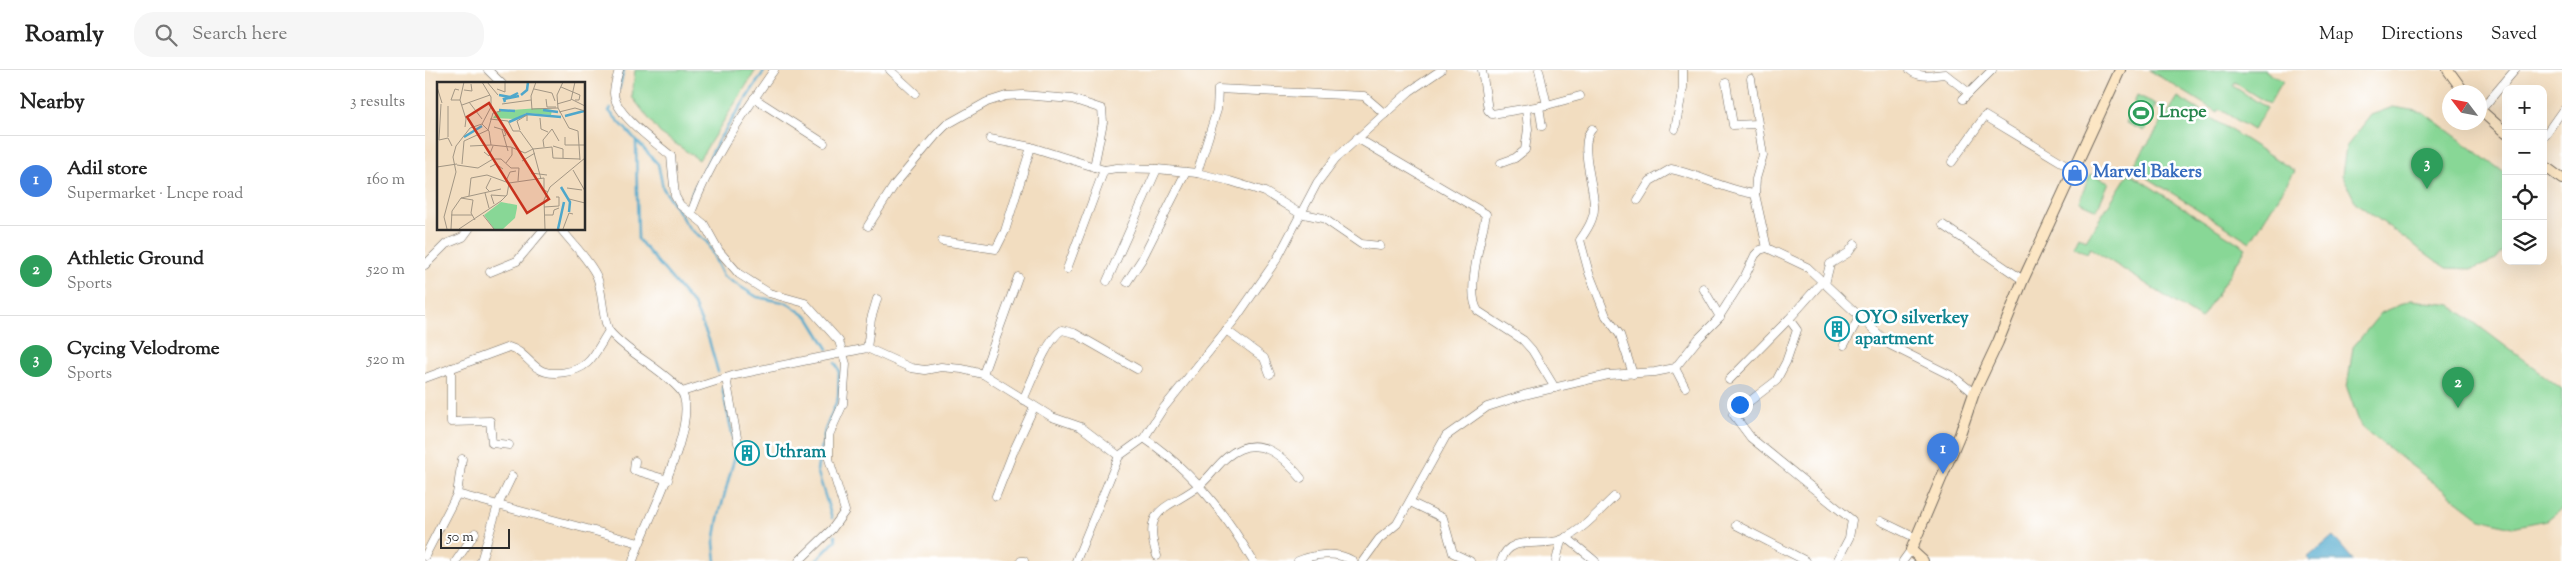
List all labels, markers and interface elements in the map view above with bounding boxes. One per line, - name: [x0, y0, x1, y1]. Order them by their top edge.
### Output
- search box: [134, 12, 484, 57]
- text: Roamly: [25, 18, 104, 52]
- icon: search: [152, 21, 180, 49]
- text: Search here: [192, 21, 287, 48]
- text: Map: [2319, 22, 2354, 48]
- text: Directions: [2382, 22, 2463, 48]
- text: Saved: [2491, 22, 2537, 48]
- inset map: [437, 82, 585, 230]
- north arrow: [2442, 85, 2487, 130]
- map controls: [2502, 85, 2547, 265]
- button: +: [2502, 85, 2547, 130]
- text: Nearby: [20, 88, 85, 118]
- text: 3 results: [350, 91, 405, 114]
- sports icon: Lncpe: [2128, 100, 2154, 126]
- place label: Lncpe: [2159, 100, 2207, 126]
- button: −: [2502, 130, 2547, 175]
- pin: 3: [2411, 148, 2443, 189]
- text: Adil store: [67, 156, 147, 183]
- shop icon: Marvel Bakers: [2062, 160, 2088, 186]
- place label: Marvel Bakers: [2093, 160, 2202, 186]
- text: 1: [33, 169, 39, 192]
- text: 160 m: [367, 169, 405, 192]
- button: locate: [2502, 175, 2547, 220]
- text: Supermarket · Lncpe road: [67, 183, 243, 206]
- button: layers: [2502, 220, 2547, 265]
- text: Athletic Ground: [67, 246, 204, 273]
- text: 2: [32, 259, 40, 282]
- text: 520 m: [367, 259, 405, 282]
- text: Sports: [67, 273, 112, 296]
- place label: OYO silverkey apartment: [1855, 306, 1969, 353]
- building icon: OYO silverkey apartment: [1824, 316, 1850, 342]
- text: Cycing Velodrome: [67, 336, 220, 363]
- text: 3: [33, 349, 39, 372]
- text: 520 m: [367, 349, 405, 372]
- text: Sports: [67, 363, 112, 386]
- pin: 2: [2442, 367, 2474, 408]
- your location: [1727, 392, 1753, 418]
- pin: 1: [1927, 433, 1959, 474]
- building icon: Uthram: [734, 440, 760, 466]
- place label: Uthram: [765, 440, 826, 466]
- scale bar: [440, 526, 510, 549]
- text: 50 m: [447, 528, 474, 548]

